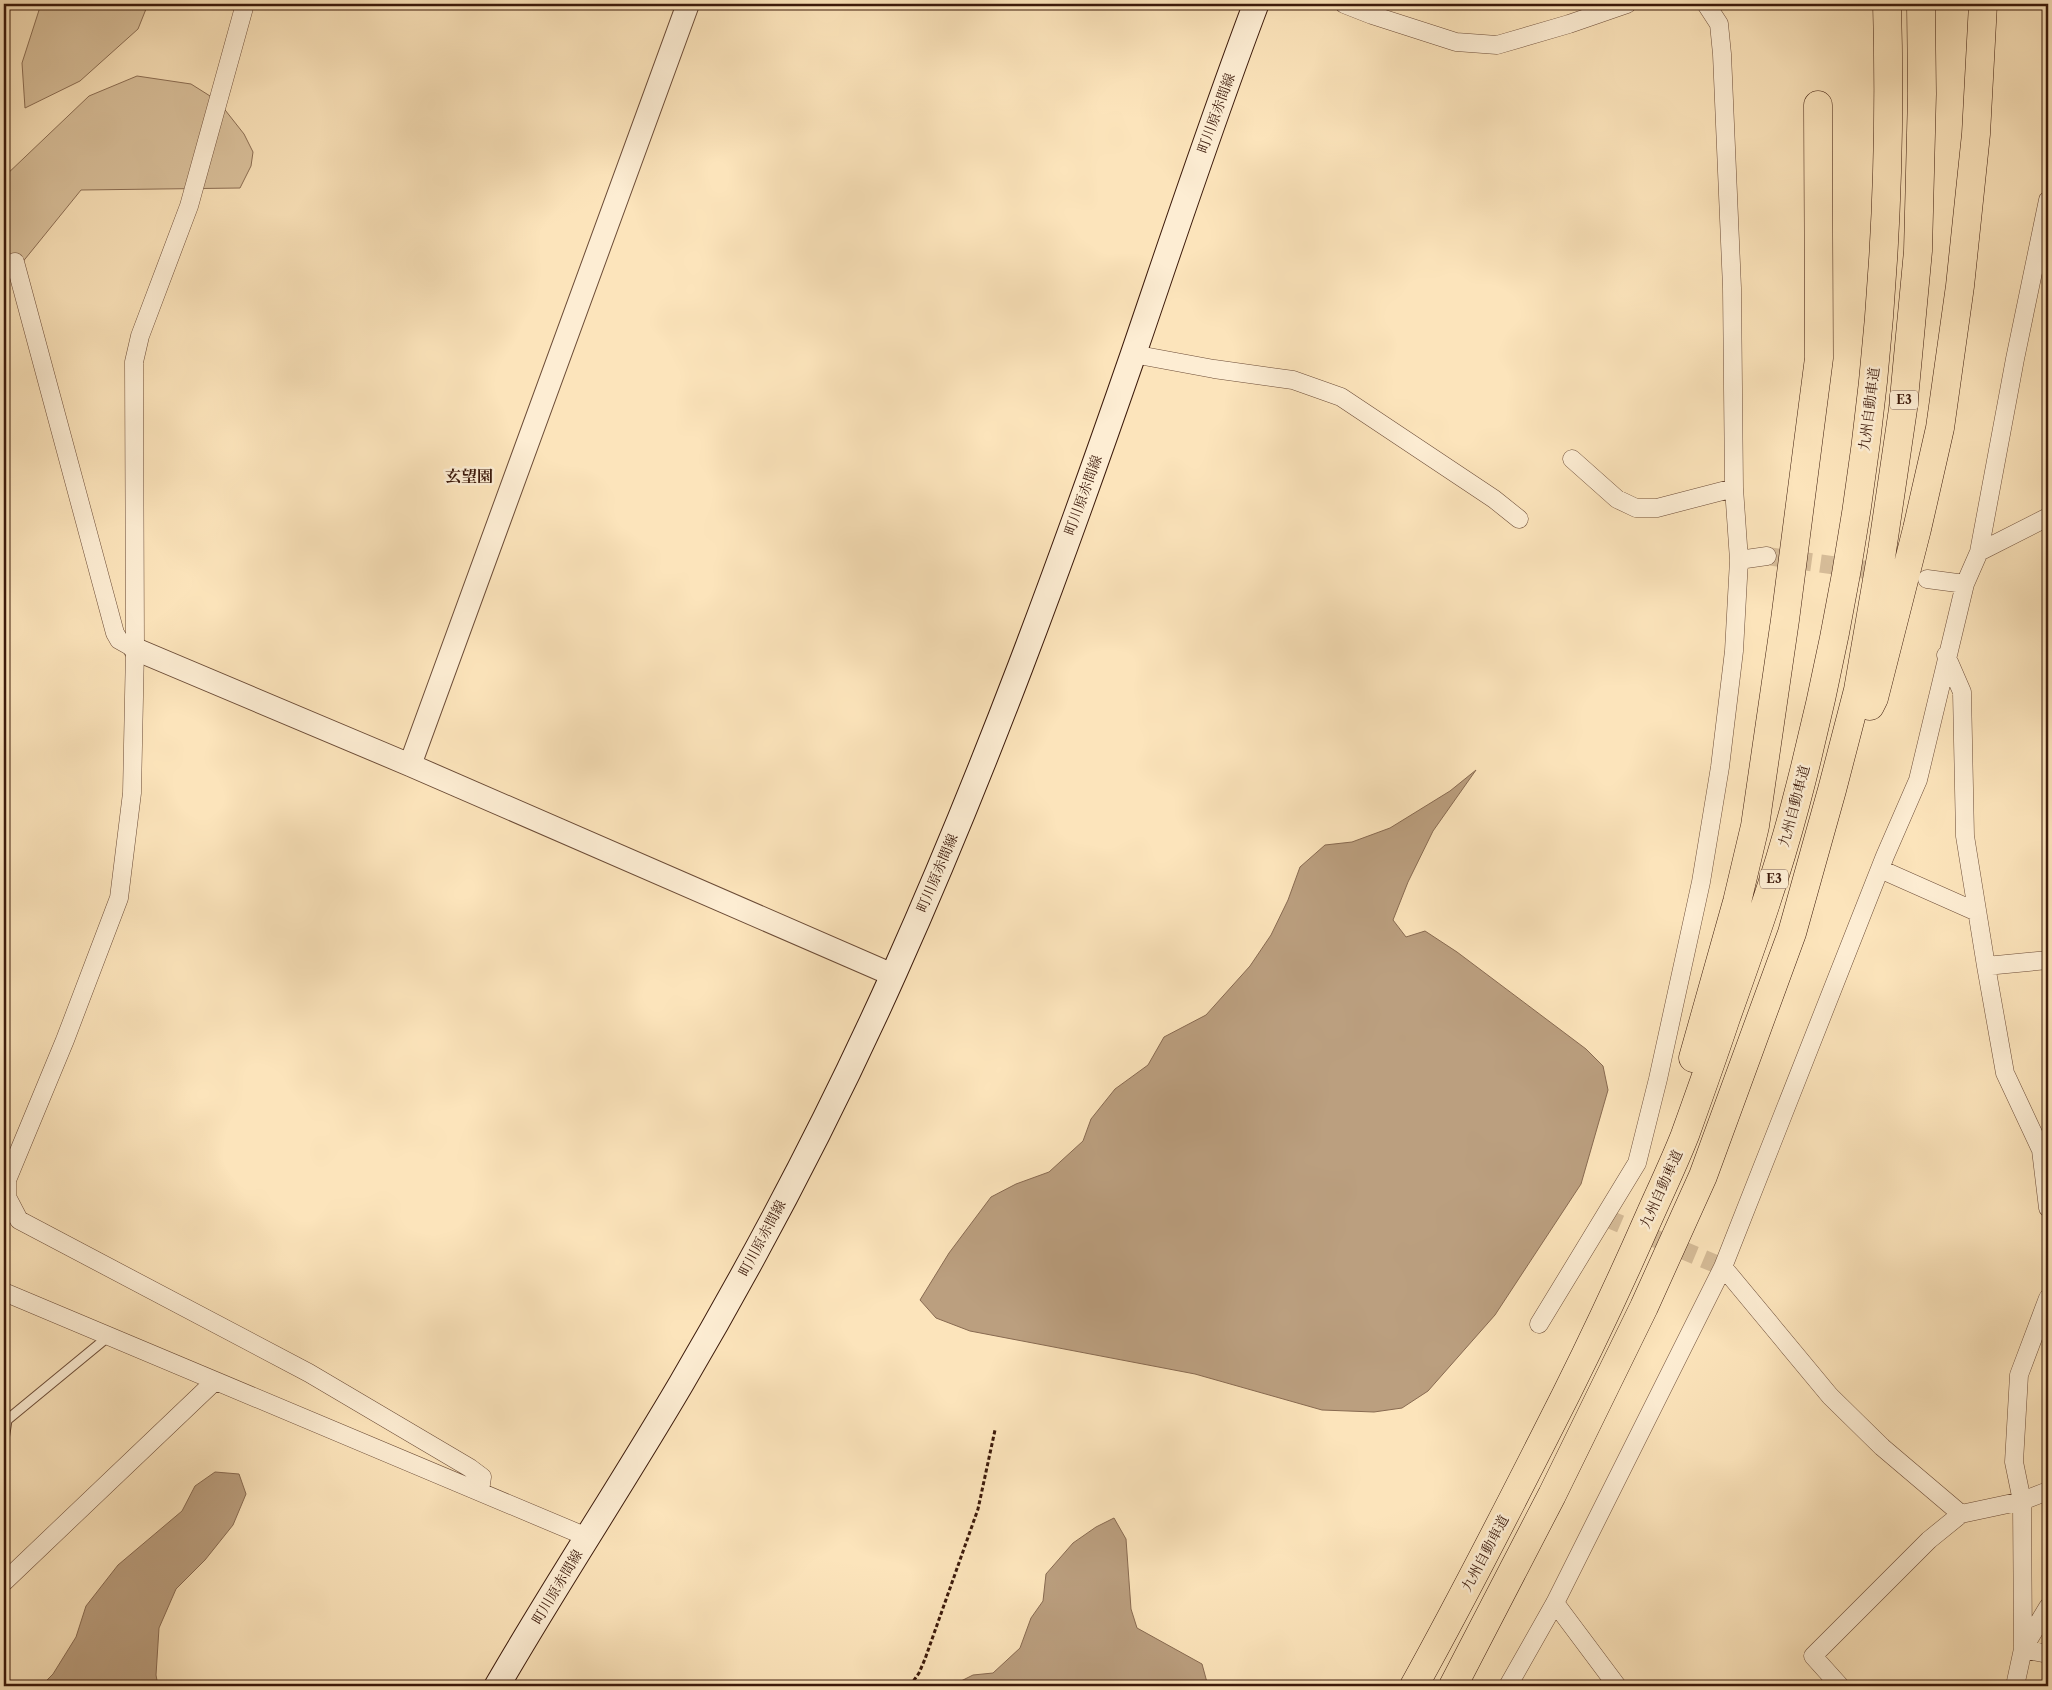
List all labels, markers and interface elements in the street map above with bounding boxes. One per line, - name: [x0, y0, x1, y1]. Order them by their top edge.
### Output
- street label: 町川原赤間線: [1193, 70, 1239, 156]
- street label: 九州自動車道: [1855, 366, 1883, 452]
- road number: E3: [1890, 390, 1918, 410]
- street label: 町川原赤間線: [1060, 452, 1106, 538]
- district label: 玄望園: [445, 466, 493, 486]
- street label: 九州自動車道: [1774, 763, 1814, 849]
- street label: 町川原赤間線: [912, 831, 962, 915]
- road number: E3: [1760, 870, 1788, 889]
- street label: 九州自動車道: [1636, 1147, 1686, 1231]
- street label: 町川原赤間線: [734, 1197, 790, 1279]
- street label: 九州自動車道: [1457, 1512, 1513, 1594]
- street label: 町川原赤間線: [528, 1546, 586, 1628]

